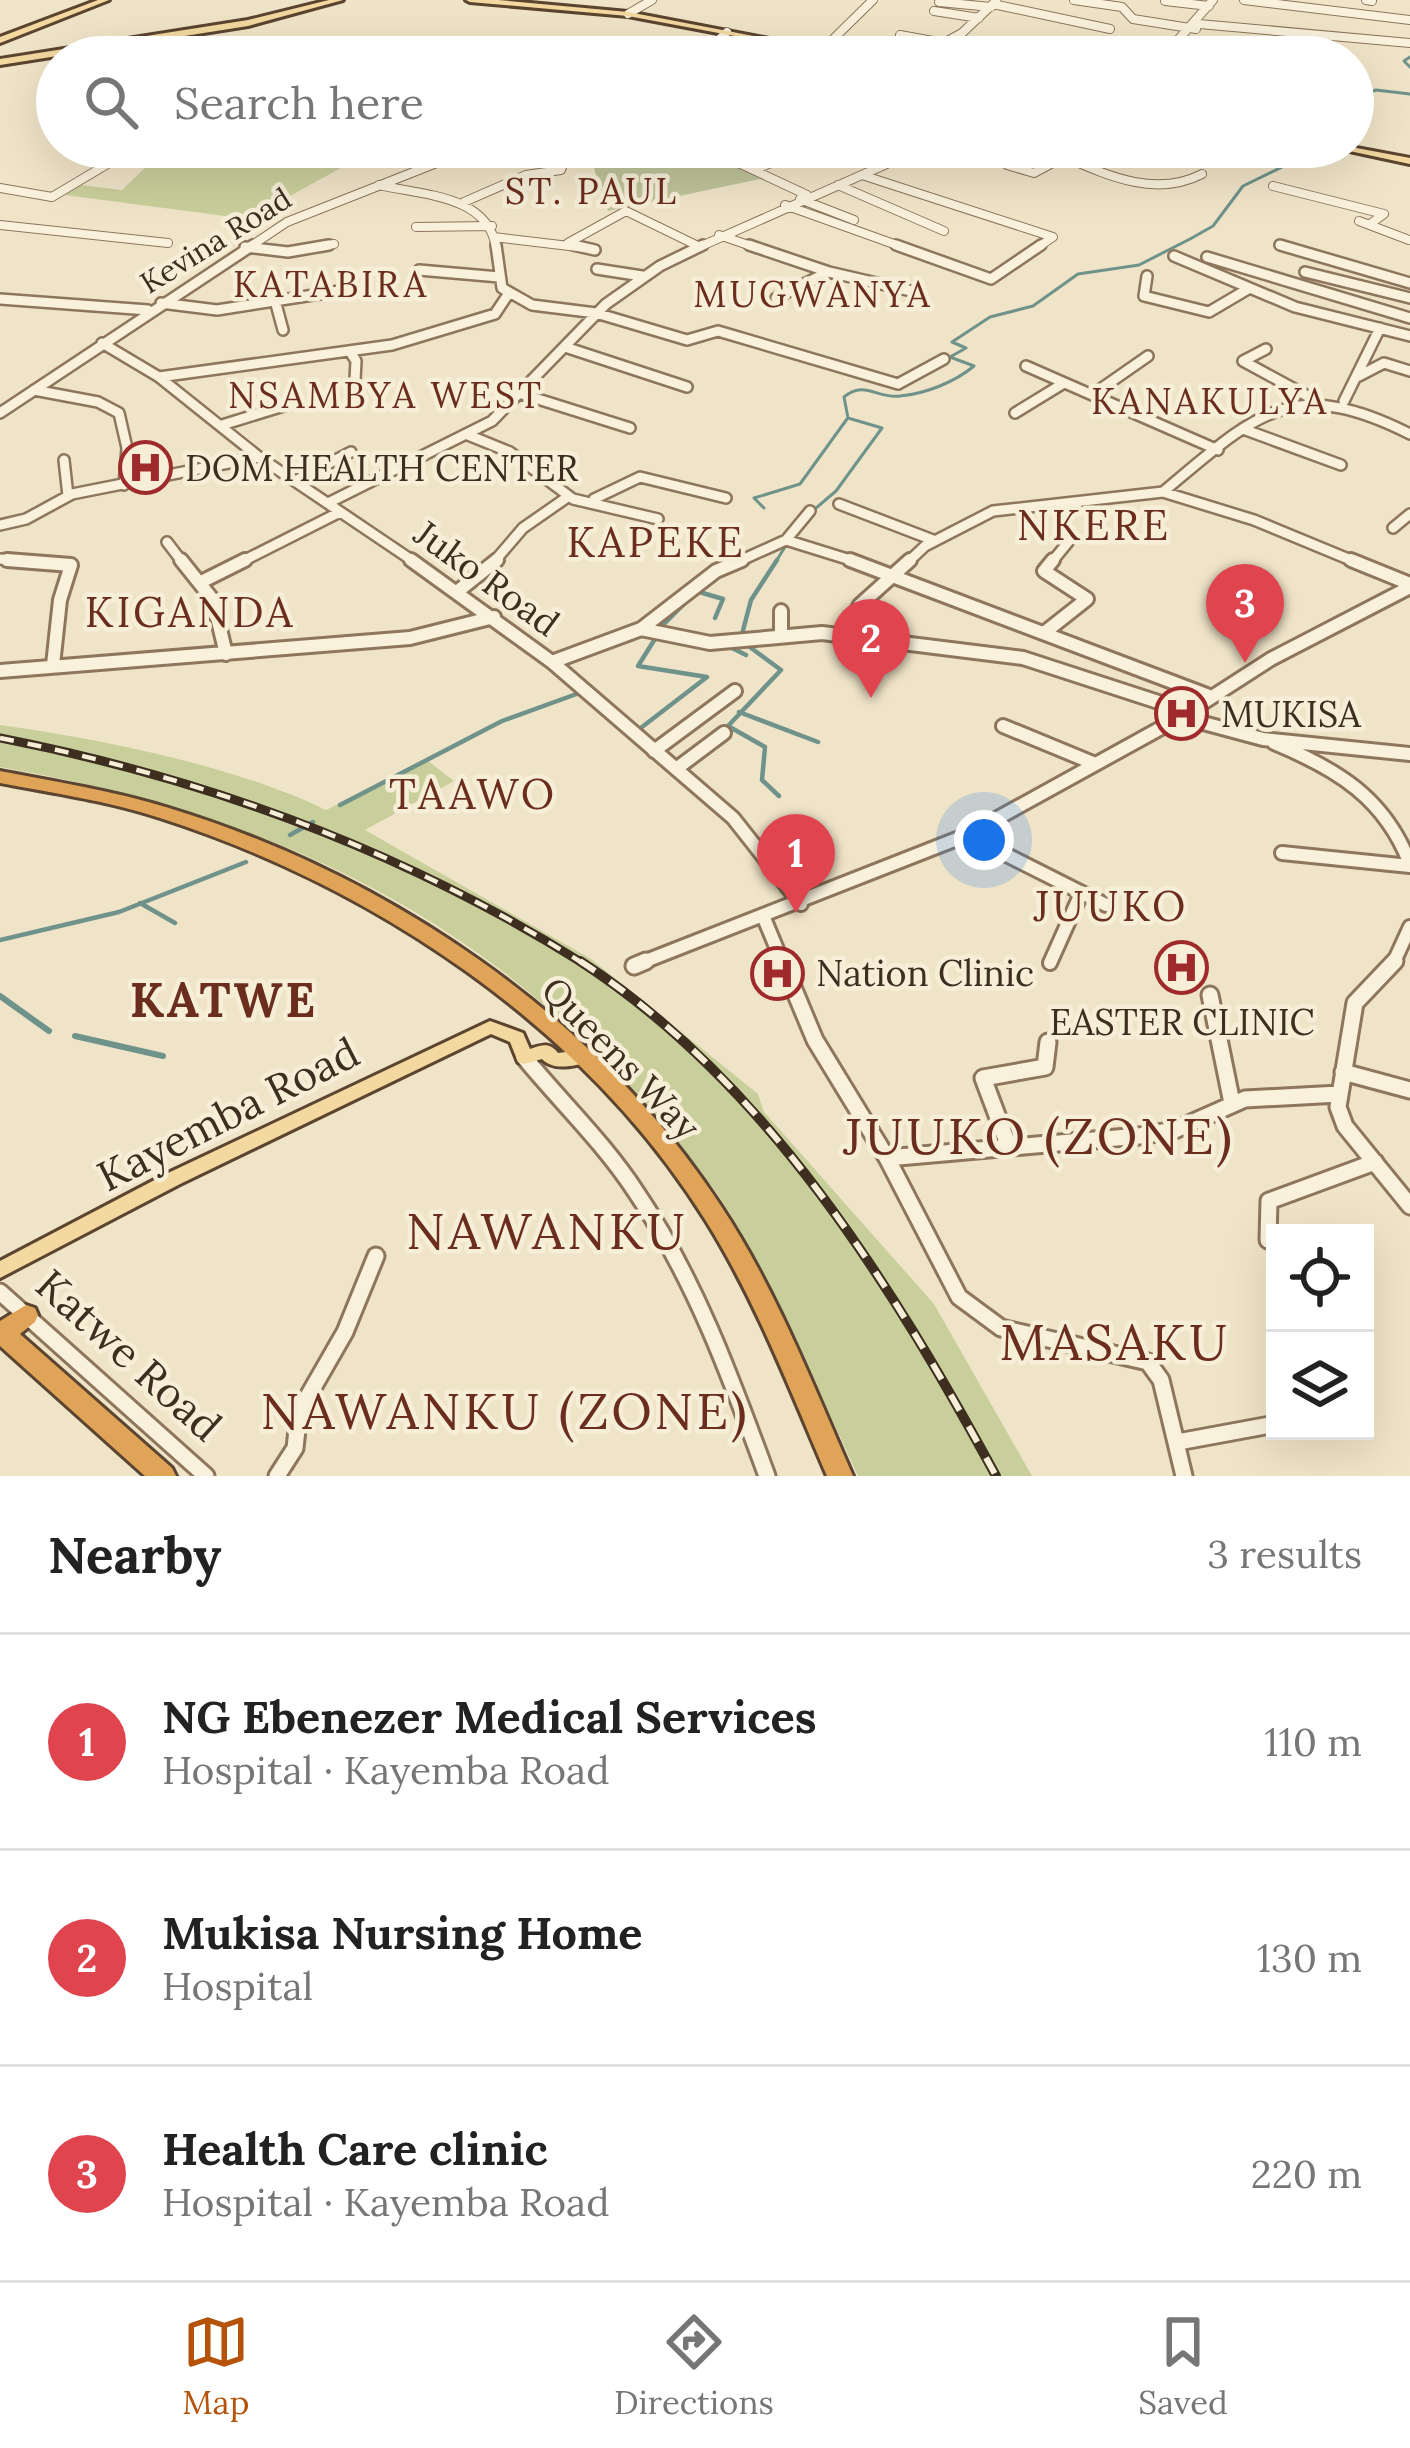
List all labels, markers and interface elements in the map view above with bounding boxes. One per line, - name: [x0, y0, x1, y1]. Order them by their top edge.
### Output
- search box: [36, 36, 1374, 168]
- icon: search: [78, 69, 144, 135]
- text: Search here: [174, 74, 424, 131]
- district label: ST. PAUL: [505, 168, 679, 214]
- street label: Kevina Road: [133, 179, 298, 302]
- district label: KATABIRA: [233, 261, 429, 307]
- district label: MUGWANYA: [693, 271, 933, 317]
- district label: NSAMBYA WEST: [228, 372, 544, 418]
- district label: KANAKULYA: [1091, 378, 1329, 424]
- hospital icon: DOM HEALTH CENTER: [118, 440, 174, 496]
- place label: DOM HEALTH CENTER: [185, 445, 578, 491]
- district label: NKERE: [1017, 498, 1171, 552]
- street label: Juko Road: [405, 509, 569, 646]
- district label: KAPEKE: [566, 515, 746, 569]
- pin: 3: [1206, 564, 1284, 663]
- district label: KIGANDA: [85, 585, 295, 639]
- pin: 2: [832, 599, 910, 698]
- hospital icon: MUKISA: [1154, 686, 1210, 742]
- place label: MUKISA: [1221, 691, 1361, 737]
- district label: TAAWO: [389, 767, 557, 821]
- your location: [954, 810, 1014, 870]
- pin: 1: [757, 814, 835, 913]
- district label: JUUKO: [1033, 879, 1188, 933]
- hospital icon: EASTER CLINIC: [1154, 939, 1210, 995]
- hospital icon: Nation Clinic: [749, 945, 805, 1001]
- place label: Nation Clinic: [816, 950, 1034, 996]
- street label: Queens Way: [532, 967, 710, 1149]
- district label: KATWE: [130, 969, 318, 1030]
- place label: EASTER CLINIC: [1049, 999, 1315, 1045]
- street label: Kayemba Road: [88, 1025, 368, 1203]
- district label: JUUKO (ZONE): [842, 1103, 1235, 1168]
- district label: NAWANKU: [406, 1198, 688, 1263]
- map controls: [1266, 1224, 1374, 1440]
- button: locate: [1266, 1224, 1374, 1332]
- street label: Katwe Road: [25, 1258, 233, 1452]
- district label: MASAKU: [1000, 1309, 1230, 1374]
- button: layers: [1266, 1332, 1374, 1440]
- district label: NAWANKU (ZONE): [261, 1378, 749, 1443]
- text: Nearby: [48, 1522, 221, 1587]
- text: 3 results: [1207, 1529, 1362, 1579]
- text: NG Ebenezer Medical Services: [162, 1688, 817, 1745]
- text: 1: [79, 1717, 95, 1767]
- text: 110 m: [1264, 1717, 1362, 1767]
- text: Hospital · Kayemba Road: [162, 1745, 610, 1795]
- text: Mukisa Nursing Home: [162, 1904, 643, 1961]
- text: 2: [77, 1933, 97, 1983]
- text: 130 m: [1257, 1933, 1362, 1983]
- text: Hospital: [162, 1961, 313, 2011]
- text: Health Care clinic: [162, 2120, 548, 2177]
- text: 3: [76, 2149, 98, 2199]
- text: 220 m: [1251, 2149, 1362, 2199]
- text: Hospital · Kayemba Road: [162, 2177, 610, 2227]
- tab: Map: [182, 2309, 249, 2423]
- tab: Directions: [614, 2309, 774, 2423]
- tab: Saved: [1138, 2309, 1228, 2423]

